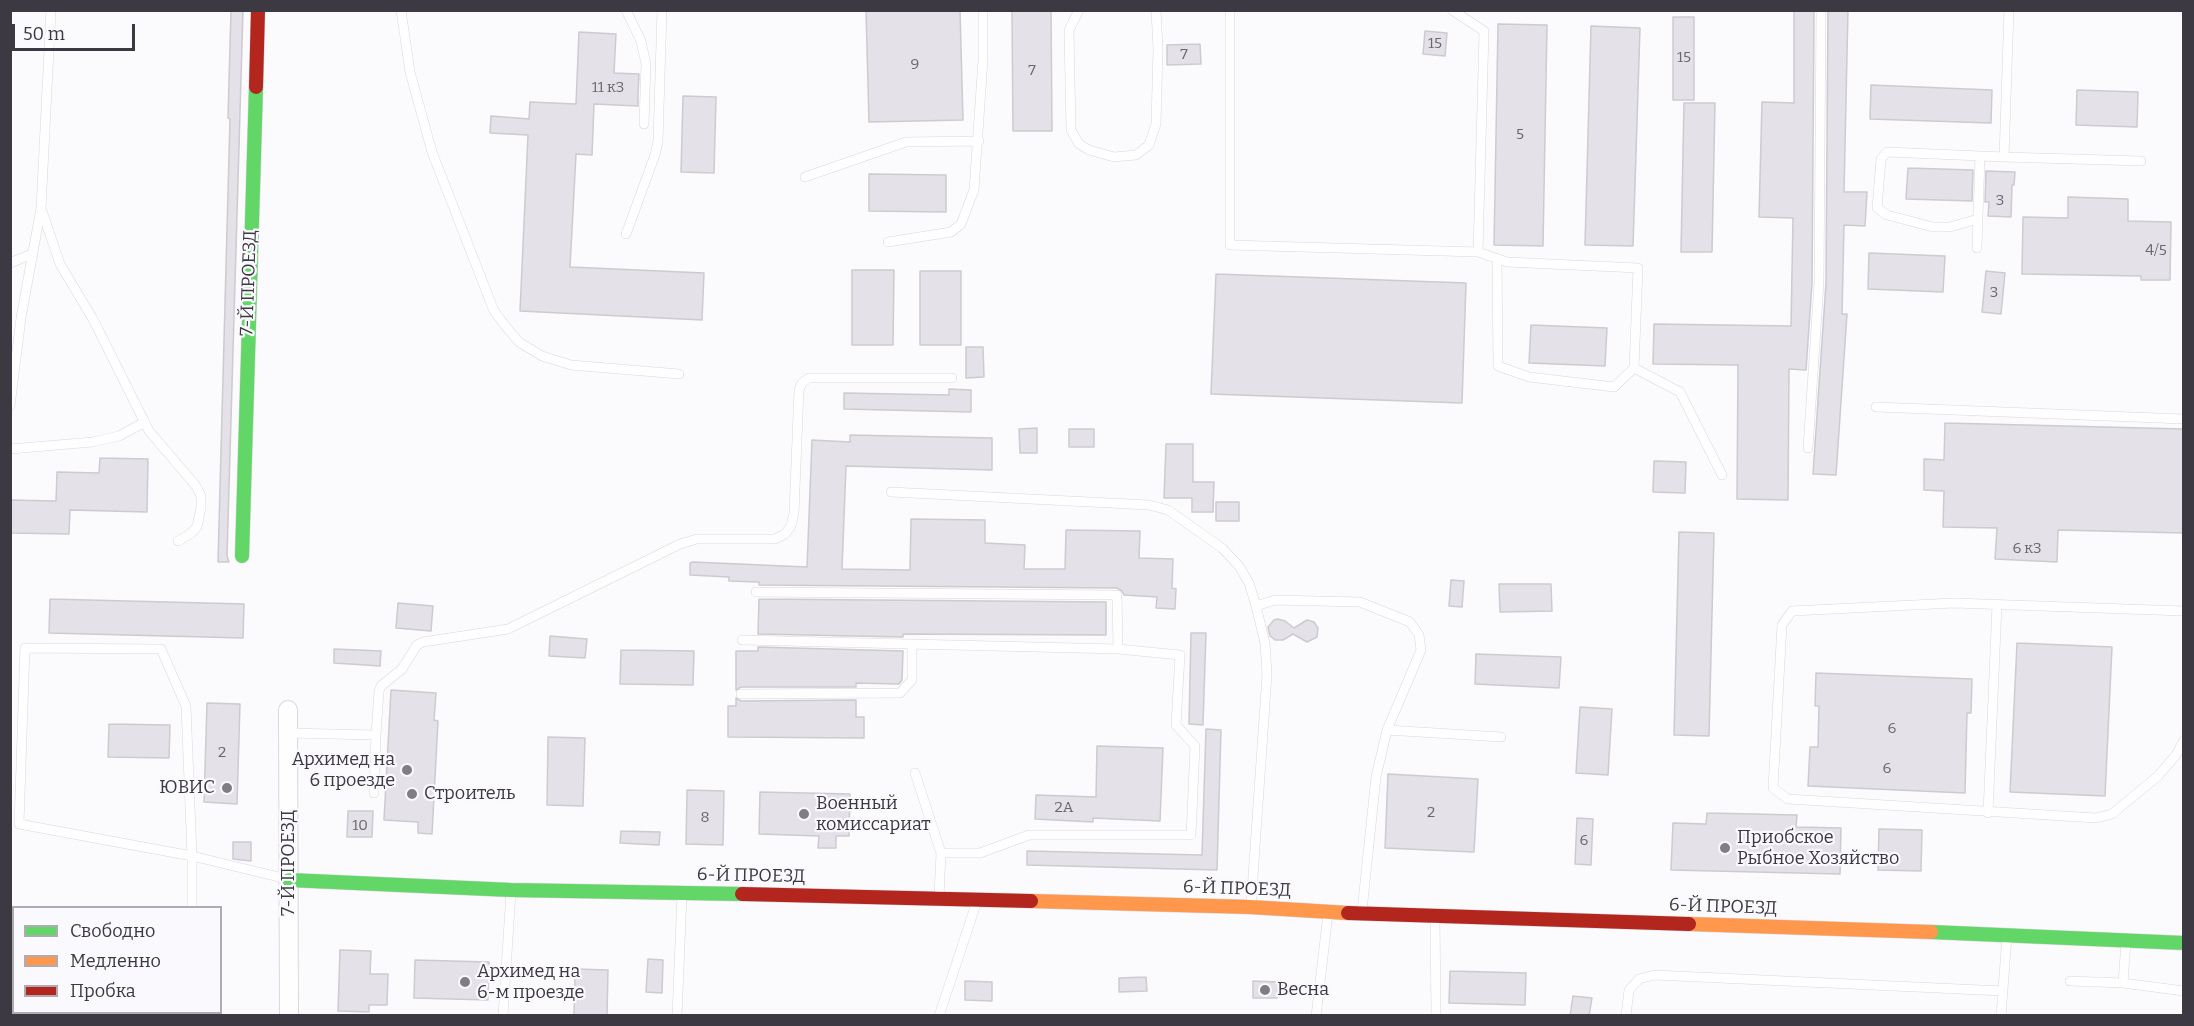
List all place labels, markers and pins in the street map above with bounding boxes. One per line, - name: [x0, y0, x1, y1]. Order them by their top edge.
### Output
- place label: Архимед на 6 проезде: [292, 749, 395, 792]
- marker: Архимед на 6 проезде: [400, 763, 414, 777]
- place label: ЮВИС: [159, 777, 215, 799]
- marker: ЮВИС: [220, 781, 234, 795]
- place label: Строитель: [424, 783, 515, 805]
- marker: Строитель: [405, 787, 419, 801]
- place label: Военный комиссариат: [816, 793, 930, 836]
- marker: Военный комиссариат: [797, 807, 811, 821]
- place label: Приобское Рыбное Хозяйство: [1737, 827, 1899, 870]
- marker: Приобское Рыбное Хозяйство: [1718, 841, 1732, 855]
- place label: Архимед на 6-м проезде: [477, 961, 584, 1004]
- marker: Архимед на 6-м проезде: [458, 975, 472, 989]
- place label: Весна: [1277, 979, 1329, 1001]
- marker: Весна: [1258, 983, 1272, 997]

